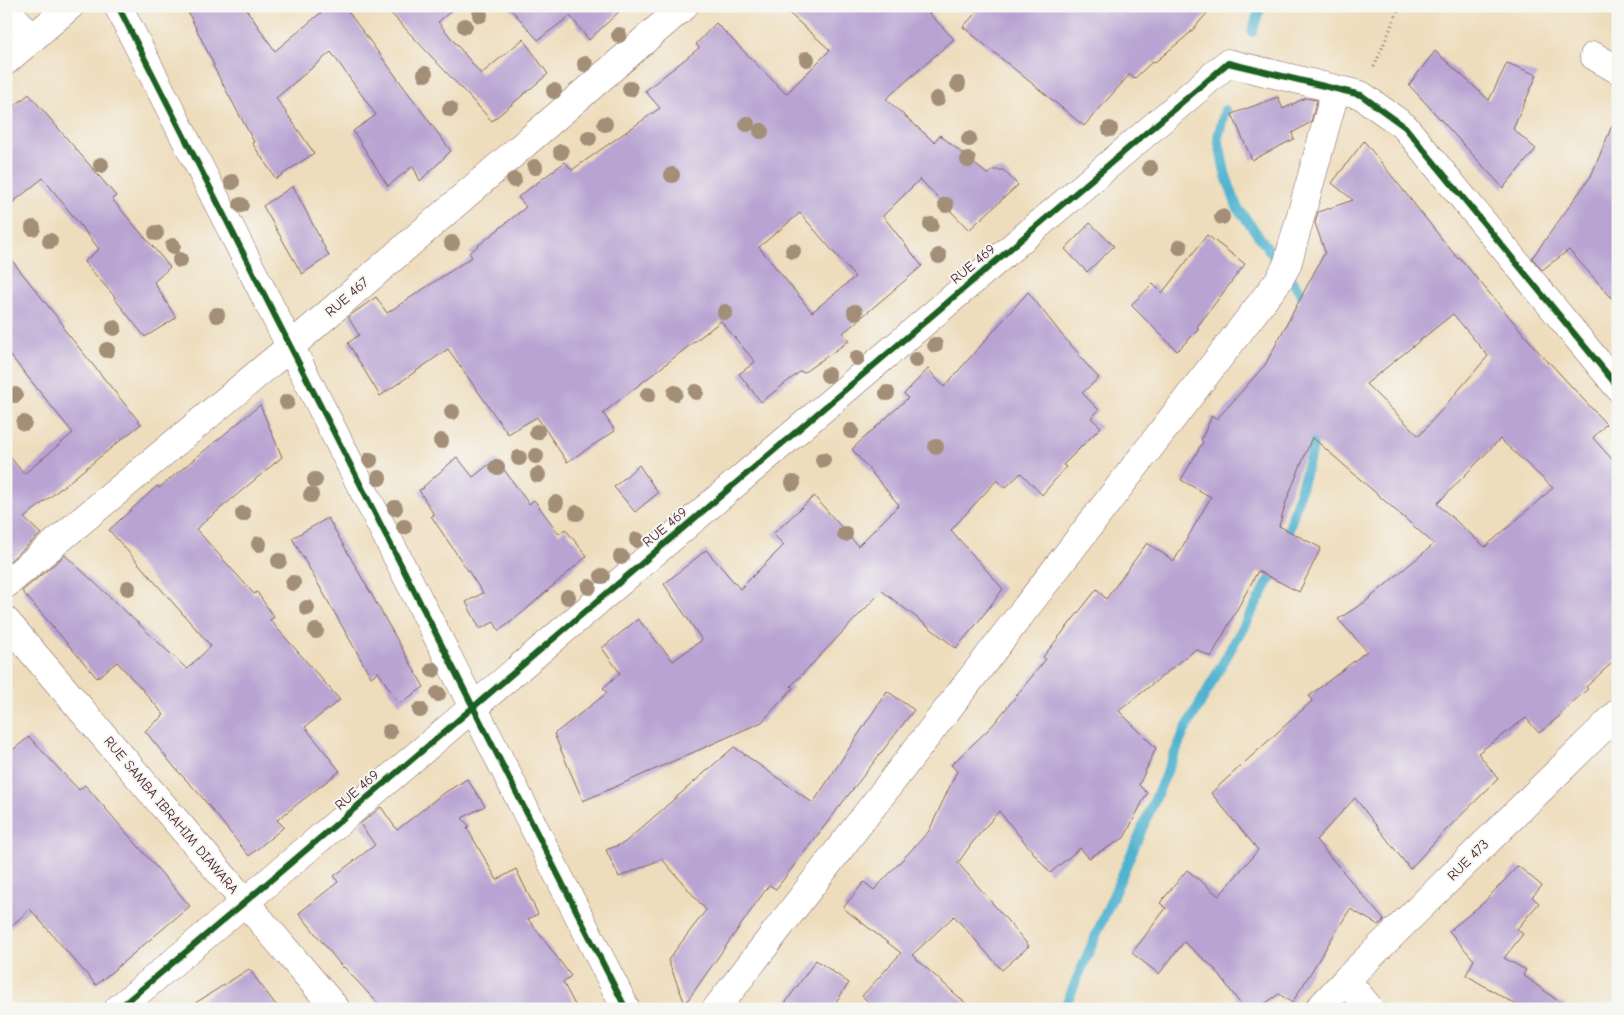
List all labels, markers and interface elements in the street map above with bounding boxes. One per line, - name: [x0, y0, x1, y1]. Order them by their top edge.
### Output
- street label: RUE 469: [947, 240, 999, 288]
- street label: RUE 467: [322, 273, 373, 321]
- street label: RUE 469: [639, 503, 691, 551]
- street label: RUE SAMBA IBRAHIM DIAWARA: [100, 733, 242, 897]
- street label: RUE 469: [331, 766, 383, 814]
- street label: RUE 473: [1444, 836, 1492, 884]

